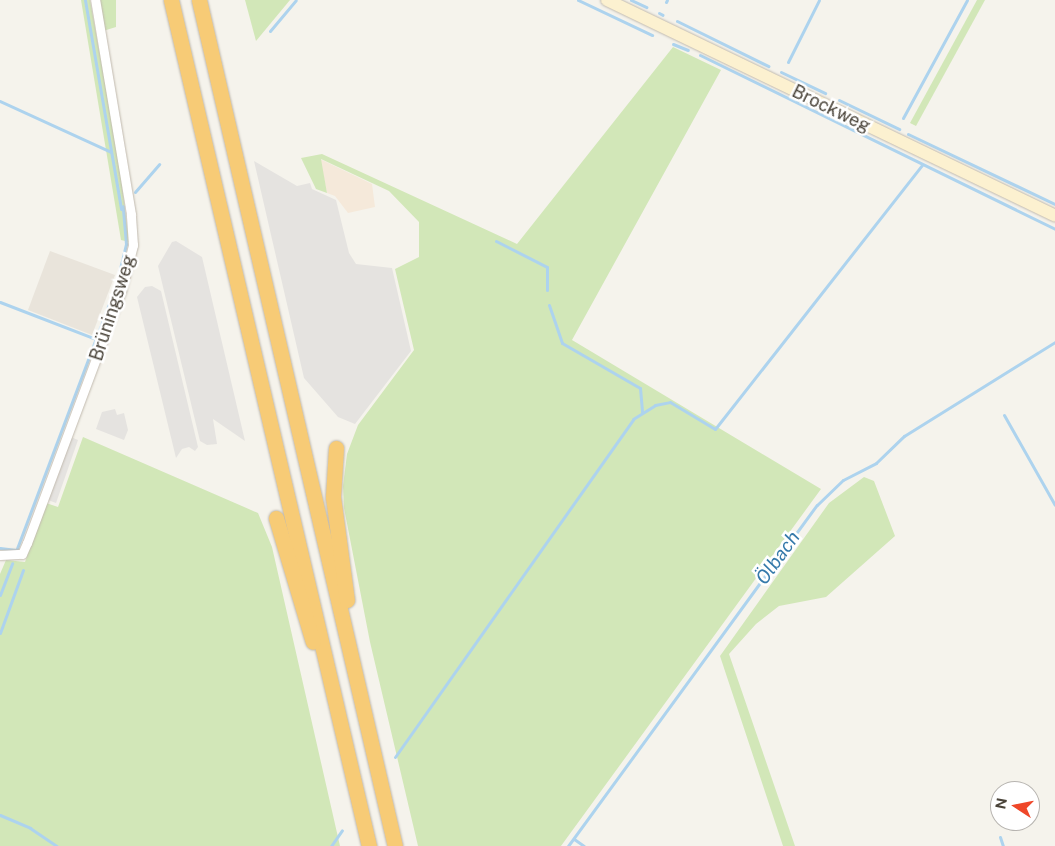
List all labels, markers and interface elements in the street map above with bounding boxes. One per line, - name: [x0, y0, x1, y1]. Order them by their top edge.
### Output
- street label: Brockweg: [788, 81, 874, 137]
- street label: Brüningsweg: [86, 252, 140, 364]
- water label: Ölbach: [751, 527, 805, 589]
- north arrow: [990, 781, 1040, 831]
- text: N: [992, 796, 1010, 810]

